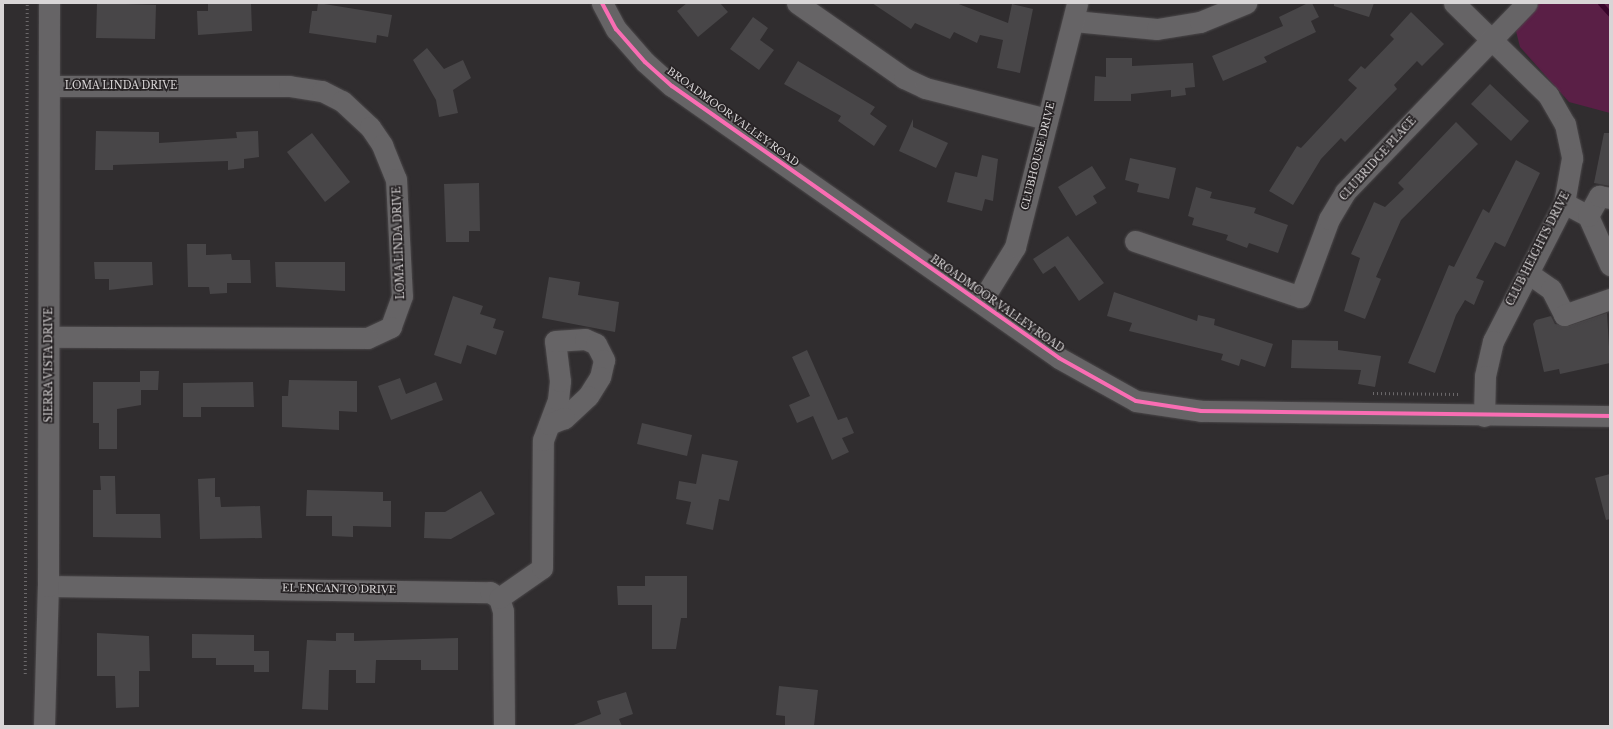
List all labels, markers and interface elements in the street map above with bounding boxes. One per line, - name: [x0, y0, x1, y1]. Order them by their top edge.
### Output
- street label: BROADMOOR VALLEY ROAD: [664, 65, 802, 169]
- street label: LOMA LINDA DRIVE: [64, 80, 178, 92]
- street label: CLUBHOUSE DRIVE: [1019, 101, 1057, 211]
- street label: CLUBRIDGE PLACE: [1337, 115, 1419, 203]
- street label: LOMA LINDA DRIVE: [391, 186, 407, 300]
- street label: CLUB HEIGHTS DRIVE: [1504, 190, 1572, 308]
- street label: BROADMOOR VALLEY ROAD: [927, 253, 1067, 355]
- street label: SIERRA VISTA DRIVE: [43, 307, 55, 423]
- street label: EL ENCANTO DRIVE: [282, 582, 396, 596]

